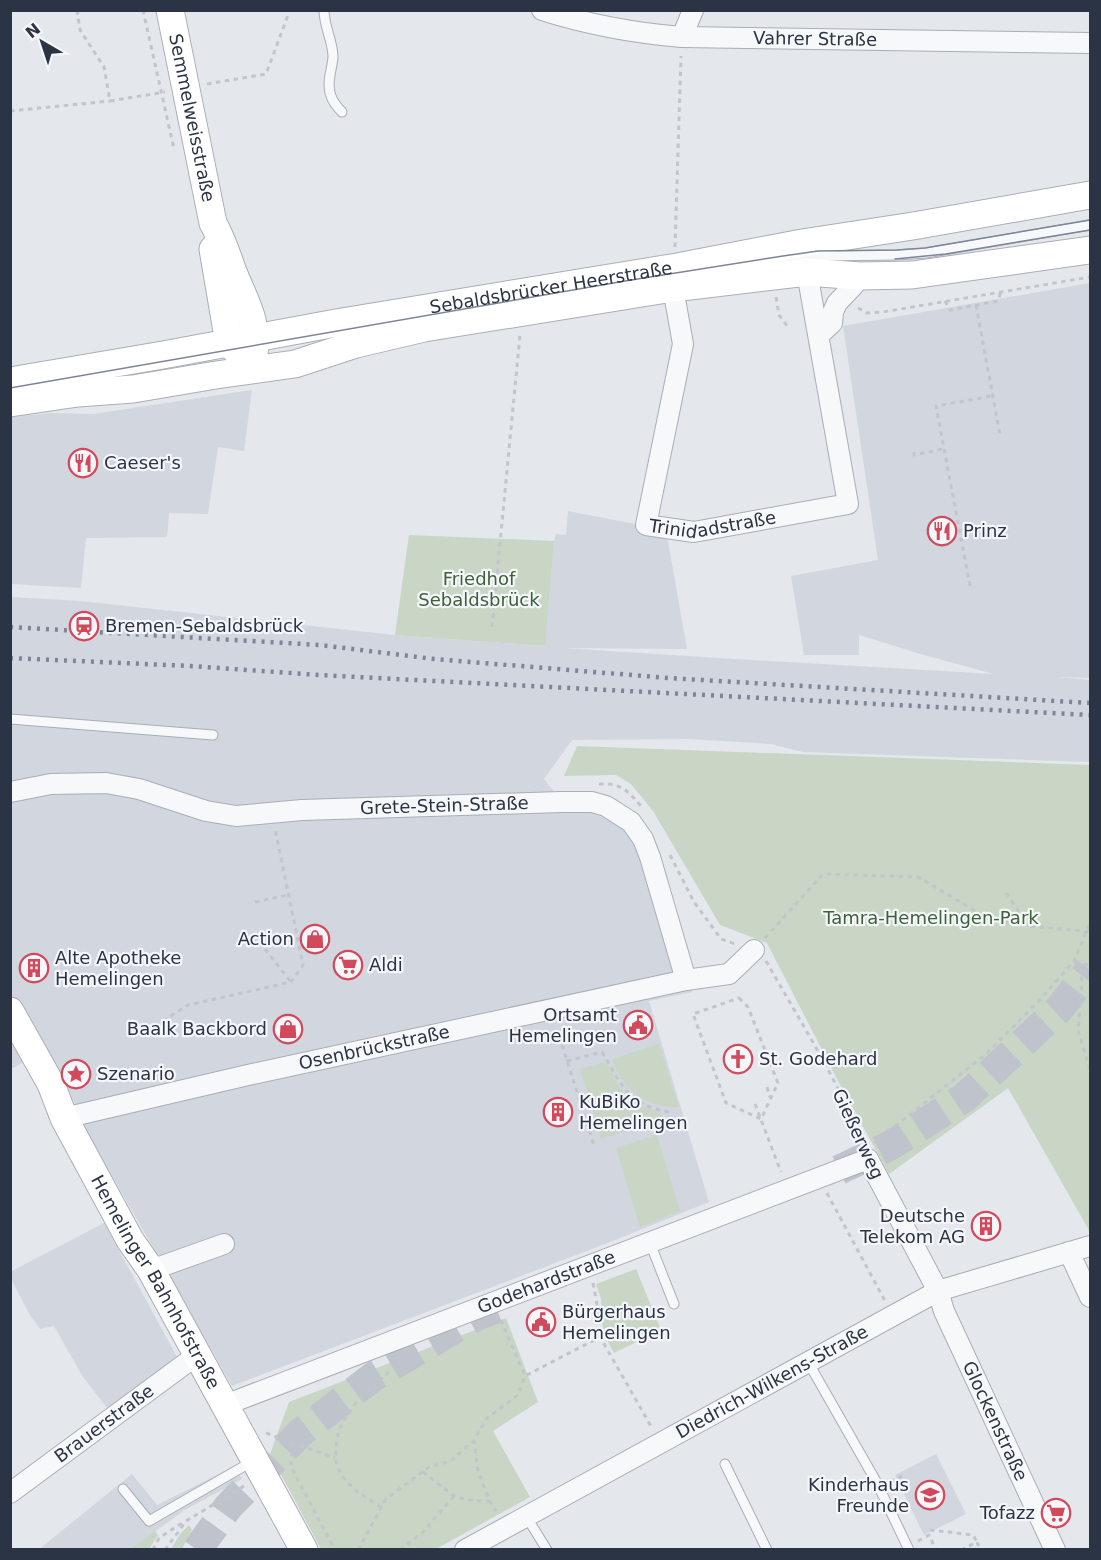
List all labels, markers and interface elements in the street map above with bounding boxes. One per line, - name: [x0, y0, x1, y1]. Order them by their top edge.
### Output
- north arrow: [12, 12, 72, 72]
- text: N: [22, 19, 44, 42]
- street label: Vahrer Straße: [753, 27, 877, 50]
- street label: Semmelweisstraße: [165, 32, 219, 204]
- street label: Sebaldsbrücker Heerstraße: [428, 257, 674, 317]
- restaurant icon: Caeser's: [67, 447, 99, 479]
- place label: Caeser's: [104, 452, 181, 473]
- street label: Trinidadstraße: [647, 506, 778, 542]
- restaurant icon: Prinz: [926, 515, 958, 547]
- place label: Prinz: [963, 520, 1007, 541]
- park label: Friedhof Sebaldsbrück: [418, 568, 540, 610]
- station icon: Bremen-Sebaldsbrück: [68, 610, 100, 642]
- place label: Bremen-Sebaldsbrück: [105, 615, 304, 636]
- street label: Grete-Stein-Straße: [360, 792, 529, 818]
- park label: Tamra-Hemelingen-Park: [822, 907, 1039, 928]
- shop icon: Action: [299, 923, 331, 955]
- place label: Action: [238, 928, 294, 949]
- place label: Alte Apotheke Hemelingen: [55, 947, 181, 989]
- supermarket icon: Aldi: [332, 949, 364, 981]
- building icon: Alte Apotheke Hemelingen: [18, 952, 50, 984]
- place label: Aldi: [369, 954, 403, 975]
- place label: Ortsamt Hemelingen: [508, 1004, 617, 1046]
- public building icon: Ortsamt Hemelingen: [622, 1009, 654, 1041]
- shop icon: Baalk Backbord: [272, 1013, 304, 1045]
- place label: Baalk Backbord: [127, 1018, 267, 1039]
- street label: Osenbrückstraße: [297, 1021, 451, 1074]
- church icon: St. Godehard: [722, 1043, 754, 1075]
- place label: St. Godehard: [759, 1048, 877, 1069]
- place icon: Szenario: [60, 1058, 92, 1090]
- place label: Szenario: [97, 1063, 175, 1084]
- street label: Gießerweg: [828, 1085, 888, 1182]
- place label: KuBiKo Hemelingen: [579, 1091, 688, 1133]
- building icon: KuBiKo Hemelingen: [542, 1096, 574, 1128]
- street label: Hemelinger Bahnhofstraße: [87, 1171, 225, 1392]
- place label: Deutsche Telekom AG: [859, 1205, 965, 1247]
- building icon: Deutsche Telekom AG: [970, 1210, 1002, 1242]
- street label: Godehardstraße: [474, 1246, 618, 1317]
- place label: Bürgerhaus Hemelingen: [562, 1301, 671, 1343]
- public building icon: Bürgerhaus Hemelingen: [525, 1306, 557, 1338]
- street label: Diedrich-Wilkens-Straße: [672, 1320, 871, 1443]
- street label: Glockenstraße: [959, 1358, 1032, 1484]
- street label: Brauerstraße: [50, 1380, 158, 1467]
- place label: Kinderhaus Freunde: [808, 1474, 909, 1516]
- school or university icon: Kinderhaus Freunde: [914, 1479, 946, 1511]
- supermarket icon: Tofazz: [1040, 1497, 1072, 1529]
- place label: Tofazz: [979, 1502, 1035, 1523]

